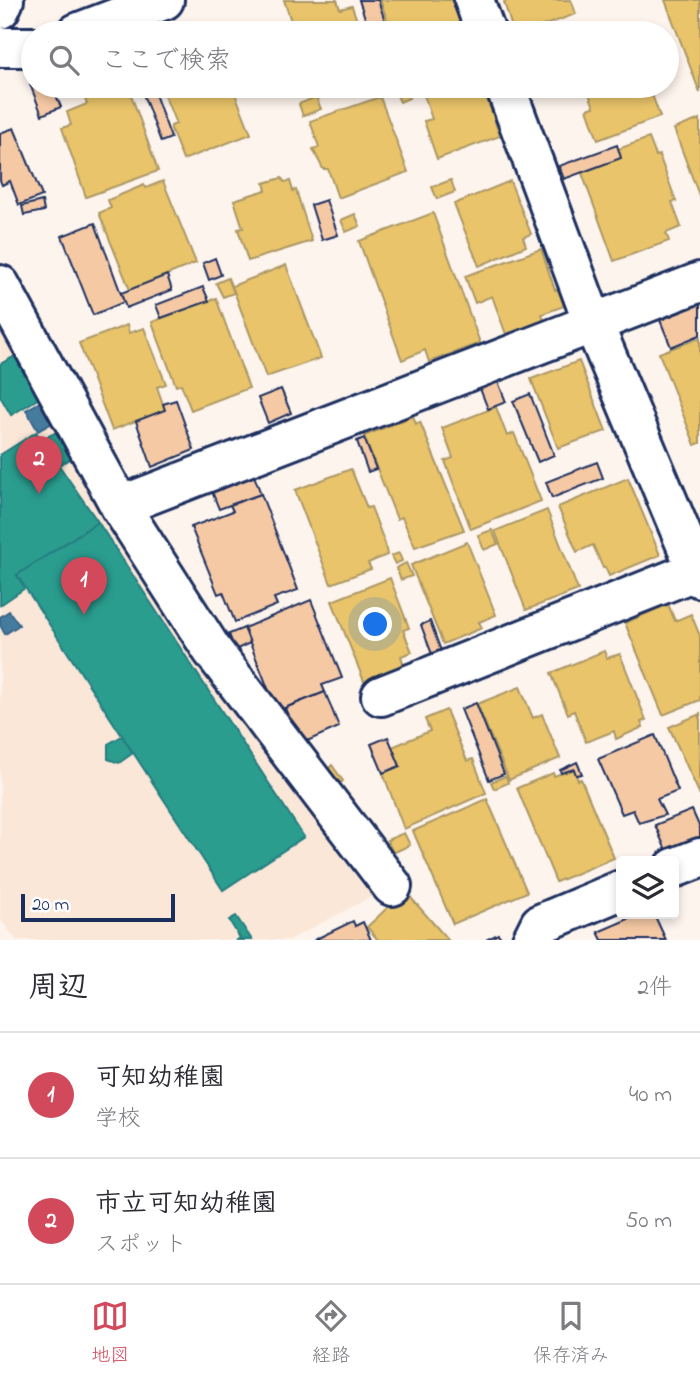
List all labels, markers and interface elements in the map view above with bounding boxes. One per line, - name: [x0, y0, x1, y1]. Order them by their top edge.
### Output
- search box: [21, 21, 679, 98]
- icon: search: [45, 41, 83, 79]
- text: ここで検索: [101, 43, 231, 81]
- pin: 2: [16, 436, 62, 494]
- pin: 1: [61, 557, 107, 615]
- your location: [358, 607, 392, 641]
- map controls: [616, 856, 679, 919]
- button: layers: [616, 856, 679, 919]
- scale bar: [21, 891, 175, 923]
- text: 20 m: [32, 892, 69, 919]
- text: 周辺: [28, 967, 88, 1011]
- text: 2件: [638, 972, 672, 1005]
- text: 可知幼稚園: [95, 1060, 225, 1098]
- text: 1: [47, 1079, 55, 1112]
- text: 40 m: [629, 1079, 672, 1112]
- text: 学校: [95, 1103, 141, 1136]
- text: 市立可知幼稚園: [95, 1186, 277, 1224]
- text: 2: [45, 1205, 57, 1238]
- text: 50 m: [625, 1205, 672, 1238]
- text: スポット: [95, 1229, 187, 1262]
- tab: 地図: [91, 1297, 129, 1370]
- tab: 経路: [312, 1297, 350, 1370]
- tab: 保存済み: [533, 1297, 609, 1370]

